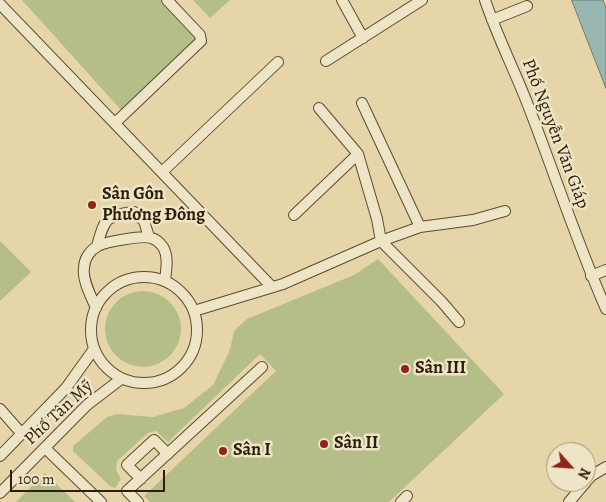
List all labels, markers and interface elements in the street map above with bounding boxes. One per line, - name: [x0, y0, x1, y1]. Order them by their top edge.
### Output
- street label: Phố Nguyễn Văn Giáp: [516, 56, 594, 212]
- place label: Sân Gôn Phương Đông: [102, 184, 205, 226]
- marker: Sân Gôn Phương Đông: [86, 199, 98, 211]
- place label: Sân III: [415, 358, 466, 380]
- marker: Sân III: [399, 363, 411, 375]
- street label: Phố Tân Mỹ: [20, 376, 98, 450]
- place label: Sân II: [334, 433, 378, 455]
- marker: Sân II: [318, 438, 330, 450]
- place label: Sân I: [233, 440, 271, 462]
- north arrow: [546, 442, 596, 492]
- marker: Sân I: [217, 445, 229, 457]
- scale bar: [12, 460, 168, 492]
- text: N: [573, 465, 595, 482]
- text: 100 m: [18, 469, 55, 489]

